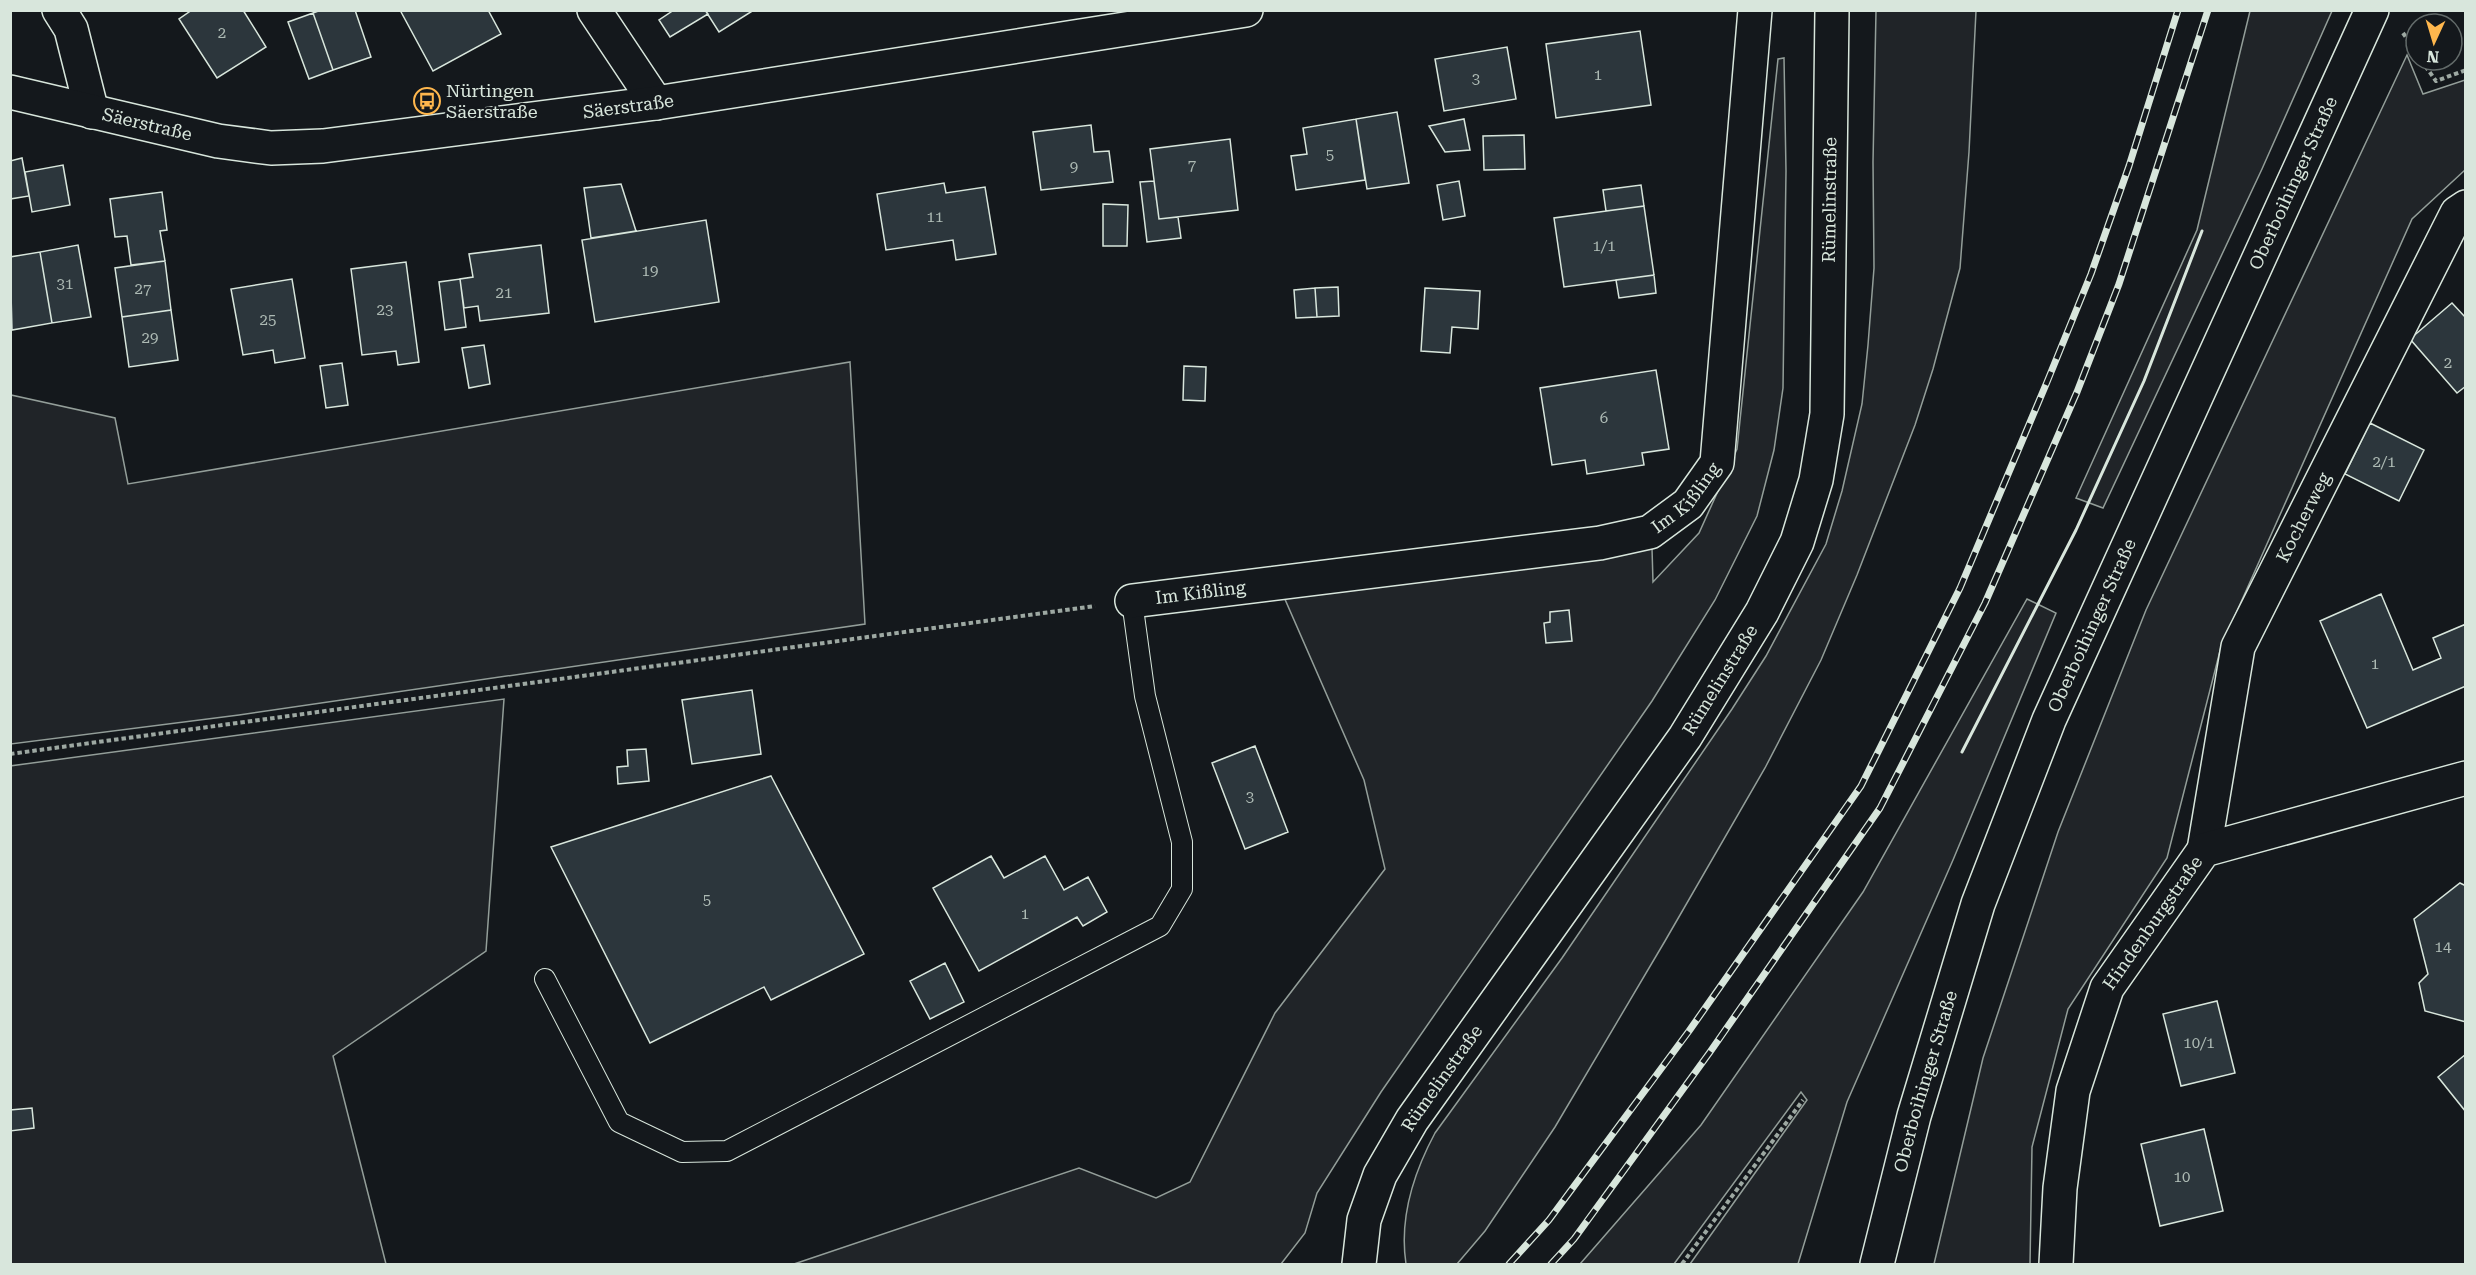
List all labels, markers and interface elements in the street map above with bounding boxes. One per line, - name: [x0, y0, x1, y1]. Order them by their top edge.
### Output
- north arrow: [2404, 12, 2464, 72]
- house number: 2: [218, 24, 226, 42]
- text: N: [2426, 47, 2440, 66]
- house number: 1: [1594, 66, 1602, 84]
- house number: 3: [1472, 70, 1480, 88]
- place label: Nürtingen Säerstraße: [446, 80, 538, 122]
- bus stop icon: Nürtingen Säerstraße: [412, 86, 442, 116]
- street label: Säerstraße: [581, 89, 675, 122]
- street label: Oberboihinger Straße: [2244, 93, 2341, 273]
- street label: Säerstraße: [100, 103, 194, 145]
- street label: Rümelinstraße: [1818, 137, 1840, 263]
- house number: 5: [1326, 146, 1334, 164]
- house number: 7: [1188, 156, 1196, 174]
- house number: 9: [1070, 158, 1078, 176]
- house number: 11: [927, 208, 943, 226]
- house number: 1/1: [1592, 237, 1616, 255]
- house number: 19: [642, 262, 658, 280]
- house number: 31: [57, 275, 73, 293]
- house number: 27: [135, 280, 151, 298]
- house number: 21: [496, 284, 512, 302]
- house number: 23: [377, 301, 393, 319]
- house number: 25: [260, 311, 276, 329]
- house number: 29: [142, 329, 158, 347]
- house number: 2: [2444, 354, 2452, 372]
- house number: 6: [1600, 409, 1608, 427]
- house number: 2/1: [2372, 453, 2396, 471]
- street label: Im Kißling: [1647, 457, 1725, 537]
- street label: Kocherweg: [2272, 468, 2335, 566]
- street label: Oberboihinger Straße: [2043, 535, 2140, 715]
- street label: Im Kißling: [1154, 576, 1248, 608]
- street label: Rümelinstraße: [1678, 621, 1762, 739]
- house number: 1: [2371, 655, 2379, 673]
- house number: 3: [1246, 788, 1254, 806]
- street label: Hindenburgstraße: [2098, 852, 2207, 994]
- house number: 5: [703, 891, 711, 909]
- house number: 1: [1021, 905, 1029, 923]
- house number: 14: [2435, 938, 2452, 956]
- street label: Oberboihinger Straße: [1889, 988, 1961, 1174]
- street label: Rümelinstraße: [1397, 1020, 1487, 1135]
- house number: 10/1: [2183, 1034, 2215, 1052]
- house number: 10: [2174, 1168, 2190, 1186]

